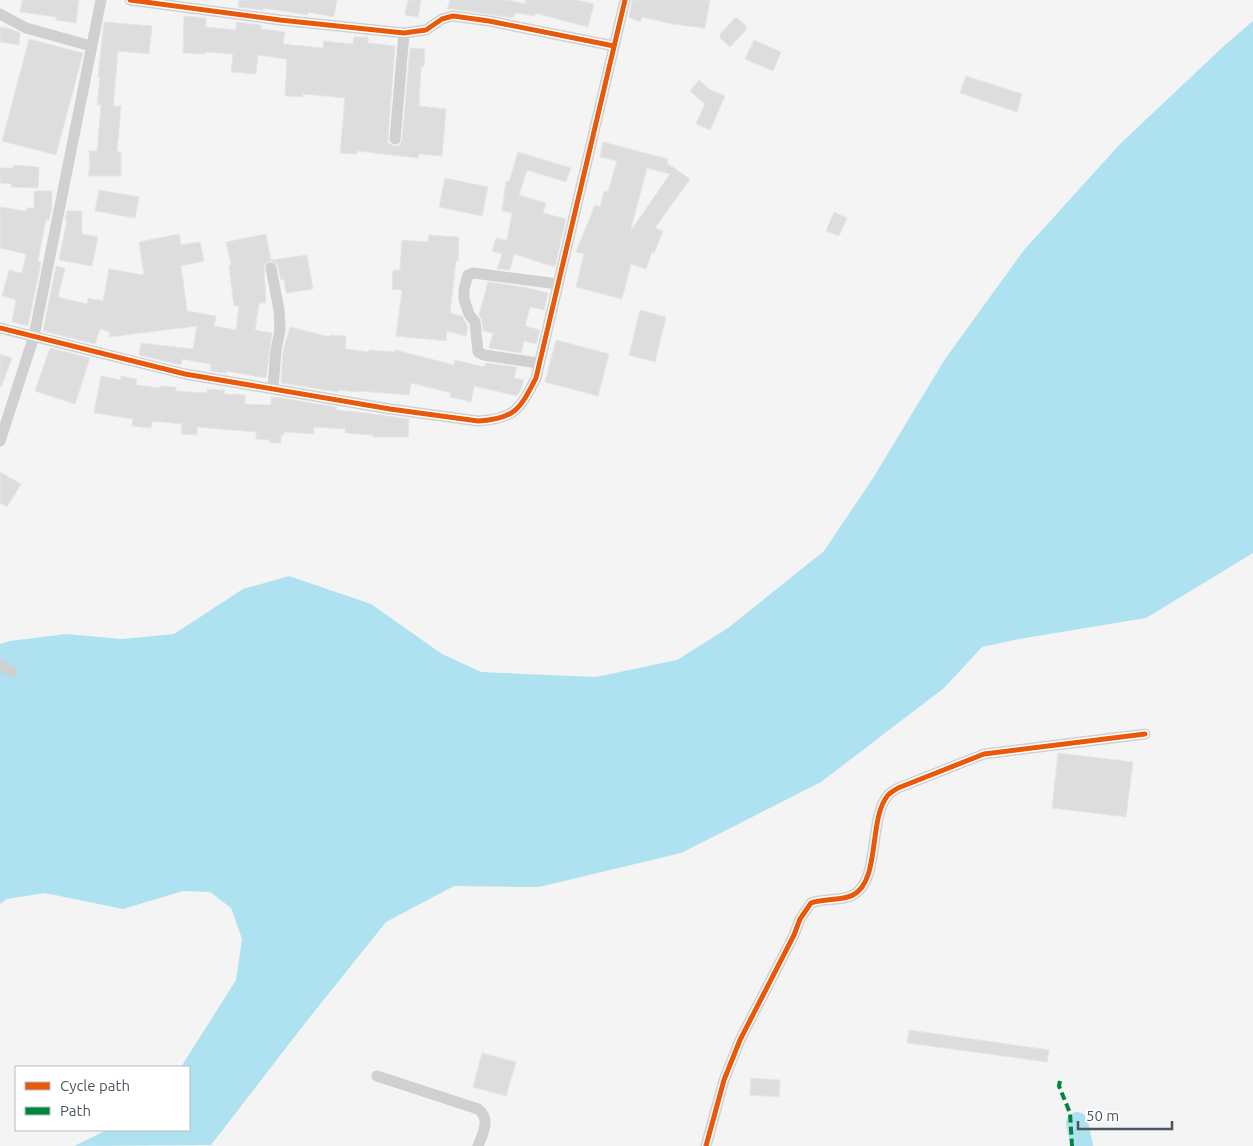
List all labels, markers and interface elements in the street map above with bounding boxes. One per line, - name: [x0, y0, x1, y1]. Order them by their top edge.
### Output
- legend: [15, 1066, 190, 1131]
- text: Cycle path: [60, 1077, 130, 1094]
- scale bar: [1078, 1098, 1172, 1130]
- text: Path: [60, 1102, 91, 1119]
- text: 50 m: [1086, 1107, 1119, 1124]

